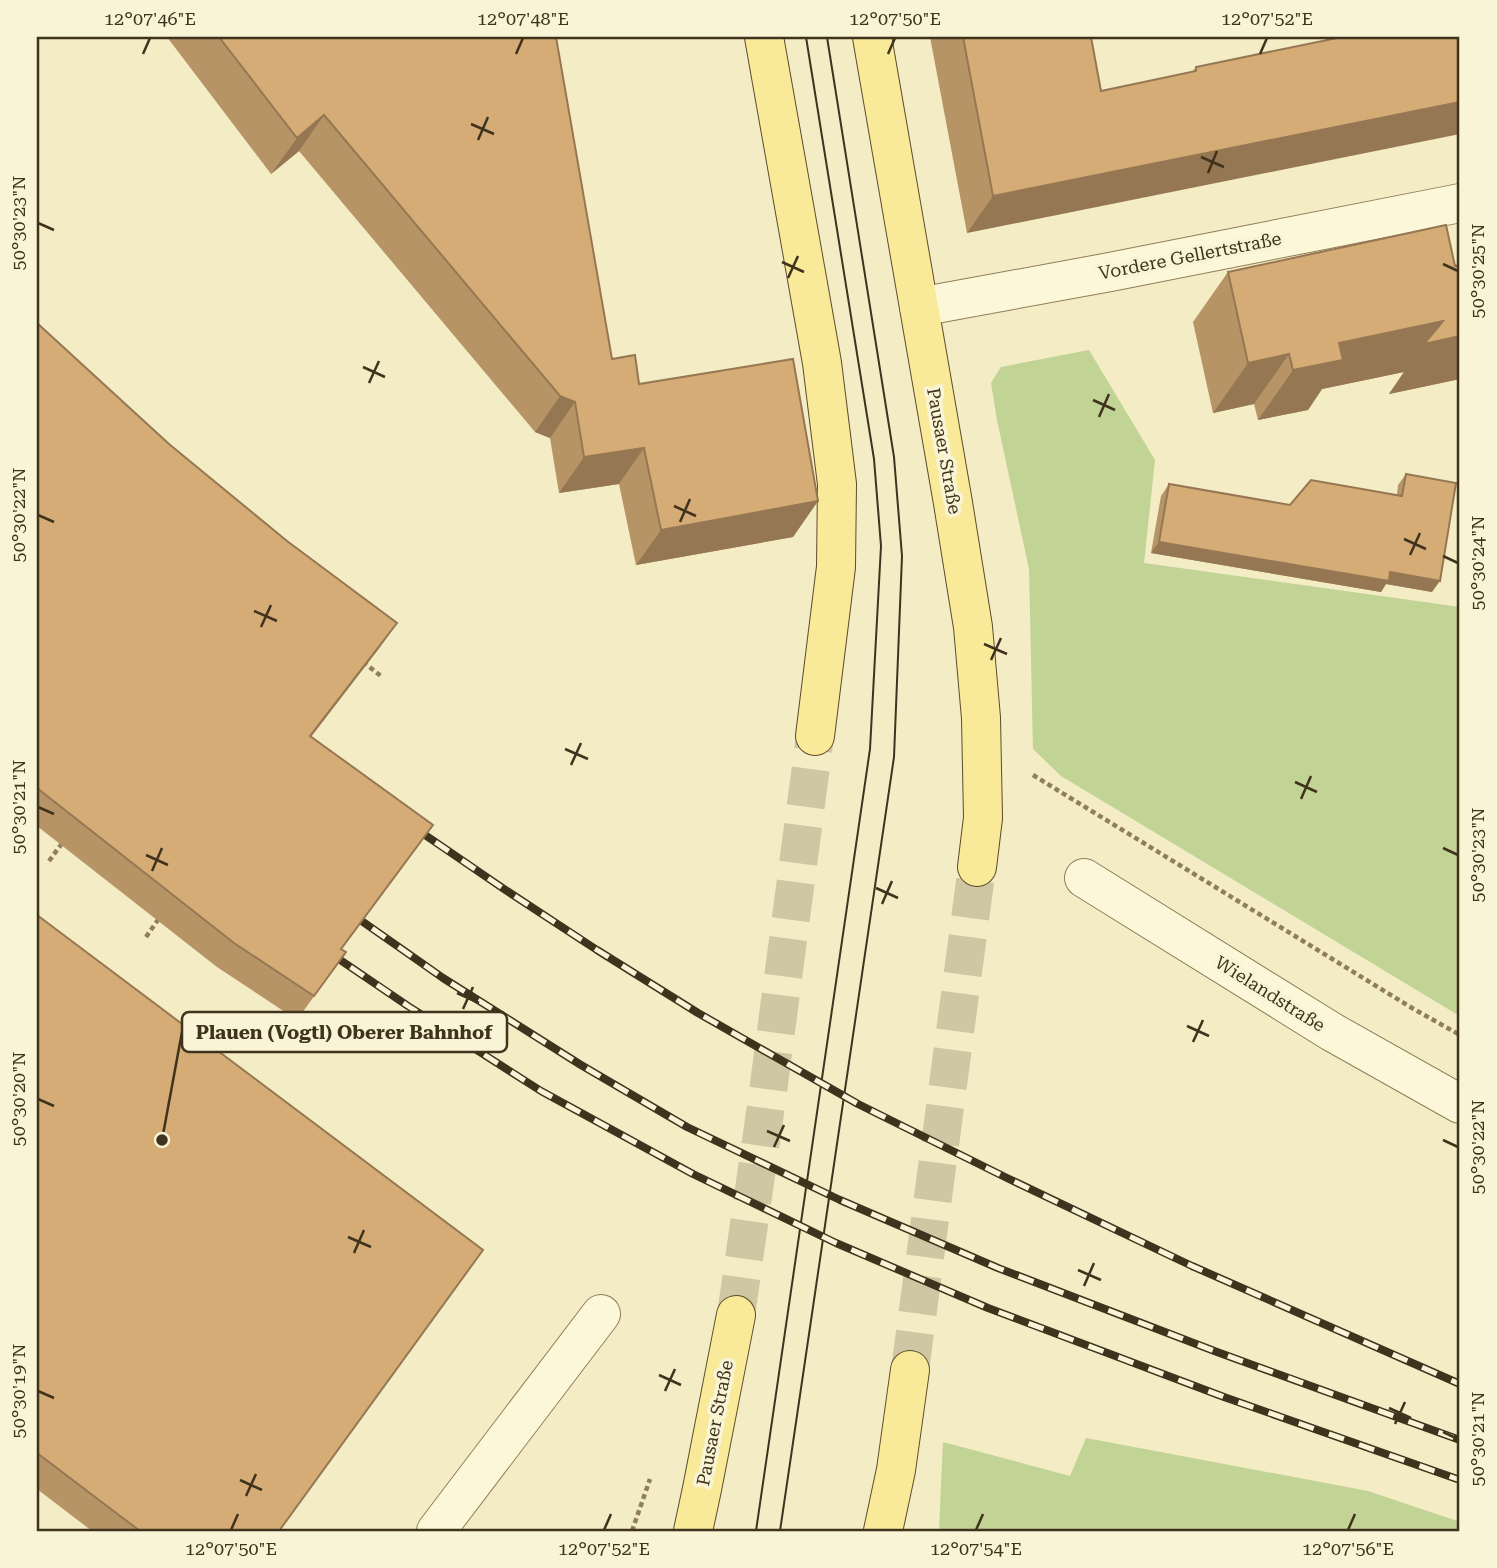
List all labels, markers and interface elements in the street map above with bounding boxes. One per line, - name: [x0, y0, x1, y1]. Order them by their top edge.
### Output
- text: 12°07'46"E: [104, 8, 196, 29]
- text: 12°07'48"E: [477, 8, 569, 29]
- text: 12°07'50"E: [849, 8, 941, 29]
- text: 12°07'52"E: [1221, 8, 1313, 29]
- text: 50°30'23"N: [8, 176, 29, 270]
- text: 50°30'25"N: [1467, 224, 1488, 318]
- street label: Vordere Gellertstraße: [1097, 227, 1283, 284]
- street label: Pausaer Straße: [923, 386, 966, 516]
- text: 50°30'22"N: [8, 468, 29, 562]
- text: 50°30'24"N: [1467, 516, 1488, 610]
- text: 50°30'21"N: [8, 760, 29, 854]
- text: 50°30'23"N: [1467, 808, 1488, 902]
- street label: Wielandstraße: [1211, 951, 1329, 1036]
- callout: Plauen (Vogtl) Oberer Bahnhof: [182, 1012, 507, 1052]
- text: Plauen (Vogtl) Oberer Bahnhof: [196, 1021, 493, 1044]
- text: 50°30'20"N: [8, 1052, 29, 1146]
- text: 50°30'22"N: [1467, 1100, 1488, 1194]
- text: 50°30'19"N: [8, 1344, 29, 1438]
- street label: Pausaer Straße: [692, 1358, 737, 1488]
- text: 50°30'21"N: [1467, 1392, 1488, 1486]
- text: 12°07'50"E: [185, 1538, 277, 1559]
- text: 12°07'52"E: [558, 1538, 650, 1559]
- text: 12°07'54"E: [930, 1538, 1022, 1559]
- text: 12°07'56"E: [1302, 1538, 1394, 1559]

